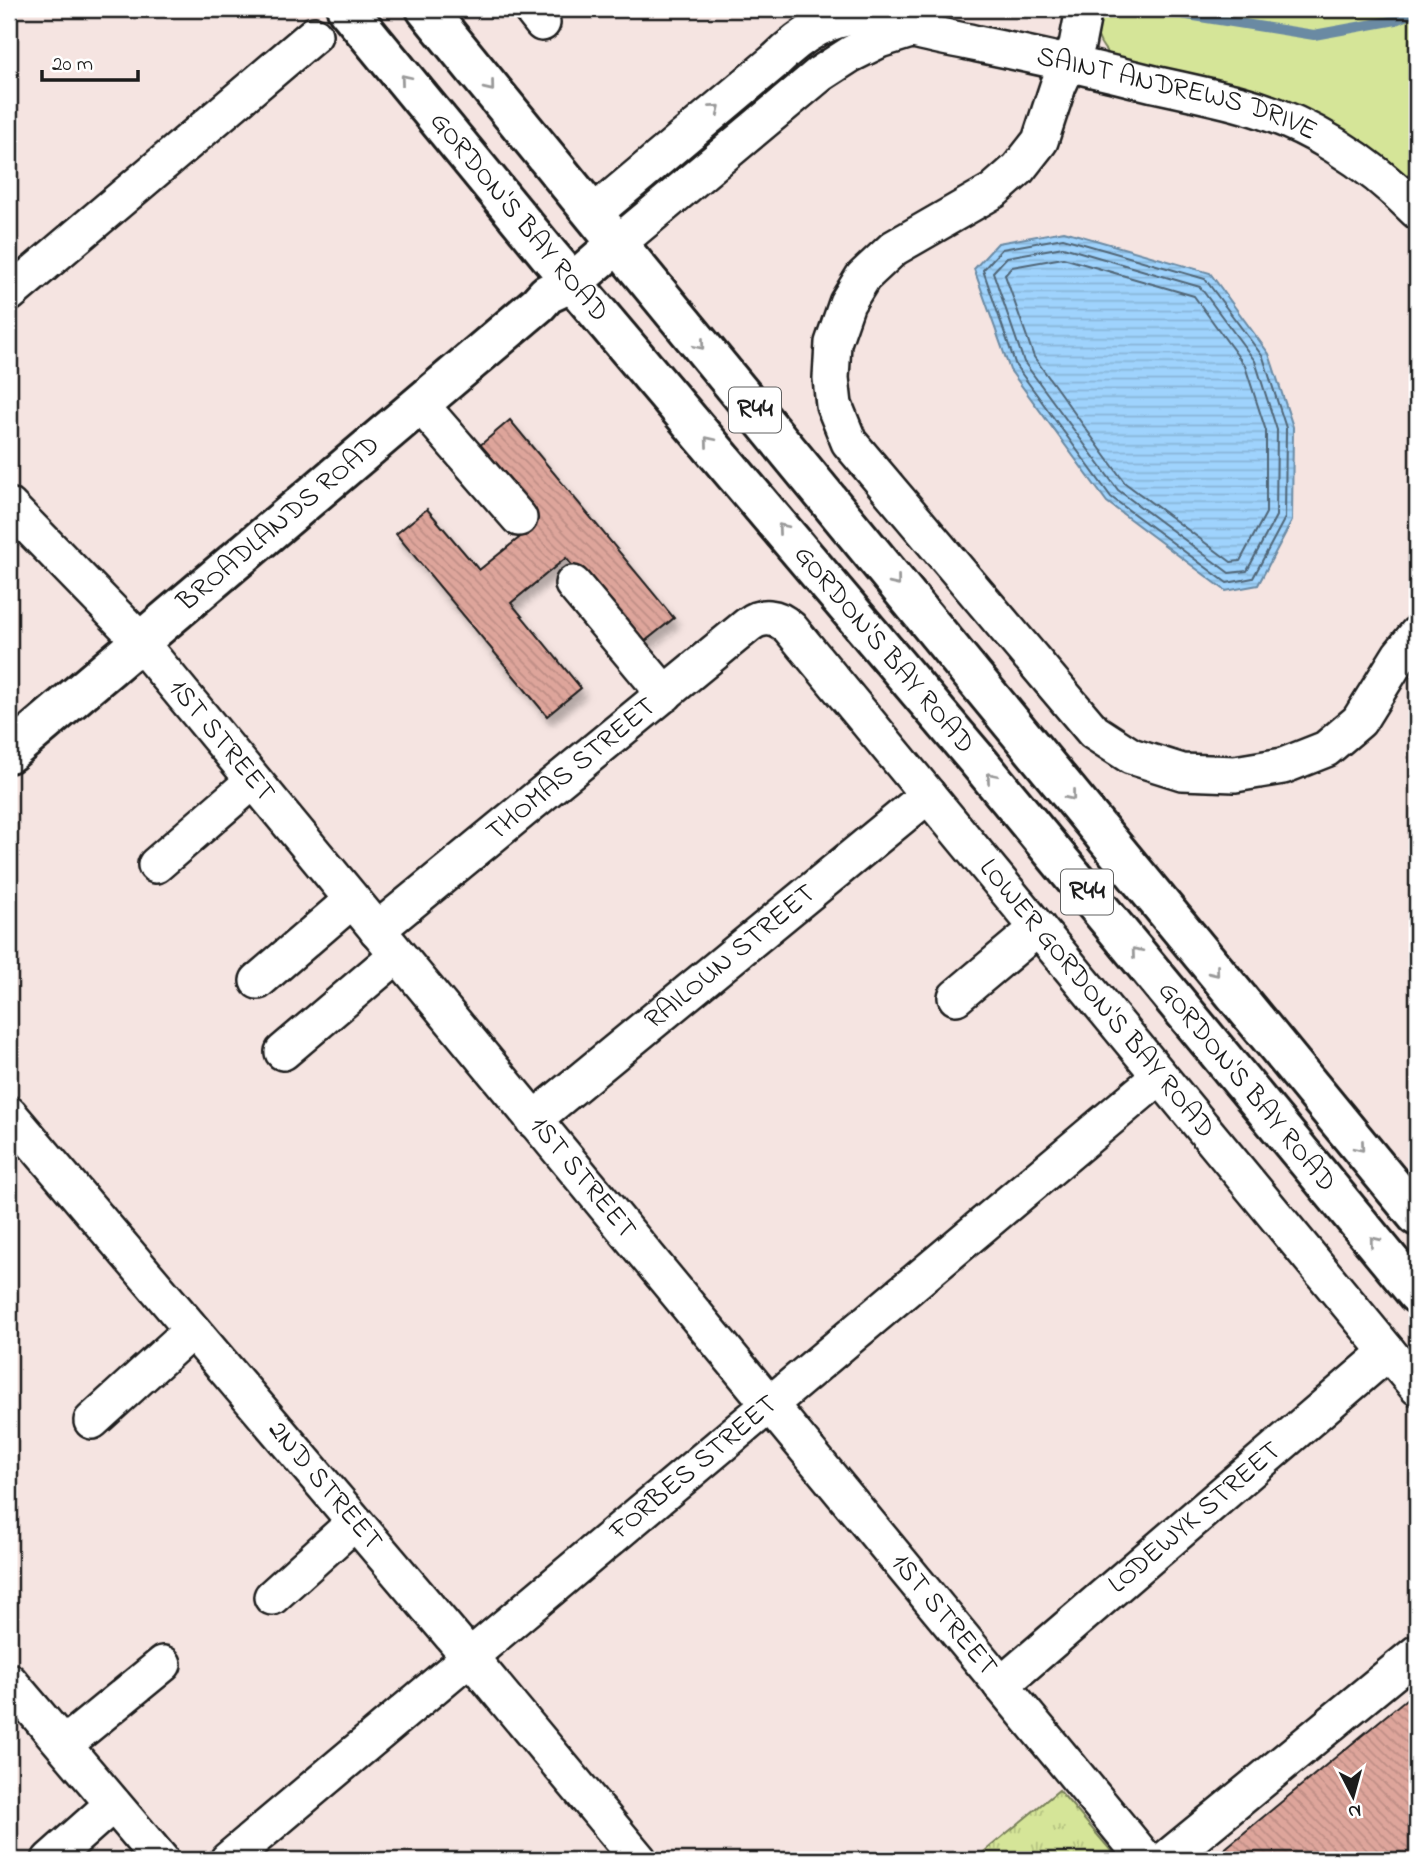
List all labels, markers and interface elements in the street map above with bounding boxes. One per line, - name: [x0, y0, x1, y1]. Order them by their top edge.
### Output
- street label: SAINT ANDREWS DRIVE: [1033, 36, 1324, 152]
- scale bar: [42, 38, 138, 82]
- text: 20 m: [52, 50, 93, 80]
- one-way arrow: [401, 75, 413, 88]
- one-way arrow: [482, 78, 494, 91]
- street label: GORDON'S BAY ROAD: [419, 103, 618, 332]
- one-way arrow: [708, 105, 721, 117]
- one-way arrow: [692, 337, 705, 349]
- road number: R44: [729, 388, 781, 432]
- street label: BROADLANDS ROAD: [168, 426, 389, 623]
- one-way arrow: [704, 437, 717, 449]
- one-way arrow: [778, 523, 790, 536]
- street label: GORDON'S BAY ROAD: [783, 536, 984, 763]
- one-way arrow: [888, 573, 900, 586]
- street label: 1ST STREET: [158, 670, 285, 812]
- street label: THOMAS STREET: [478, 688, 666, 852]
- one-way arrow: [987, 772, 999, 785]
- one-way arrow: [1063, 787, 1075, 800]
- street label: LOWER GORDON'S BAY ROAD: [968, 850, 1225, 1148]
- road number: R44: [1061, 870, 1113, 914]
- street label: RAILOUN STREET: [636, 874, 825, 1040]
- one-way arrow: [1132, 947, 1145, 960]
- one-way arrow: [1207, 964, 1220, 976]
- street label: GORDON'S BAY ROAD: [1147, 973, 1346, 1201]
- street label: 1ST STREET: [519, 1107, 646, 1249]
- one-way arrow: [1352, 1139, 1365, 1151]
- one-way arrow: [1370, 1237, 1382, 1250]
- street label: FORBES STREET: [600, 1385, 787, 1551]
- street label: 2ND STREET: [257, 1412, 392, 1560]
- street label: LODEWYK STREET: [1099, 1432, 1291, 1604]
- street label: 1ST STREET: [880, 1545, 1007, 1686]
- north arrow: [1318, 1760, 1388, 1830]
- text: N: [1347, 1796, 1362, 1825]

